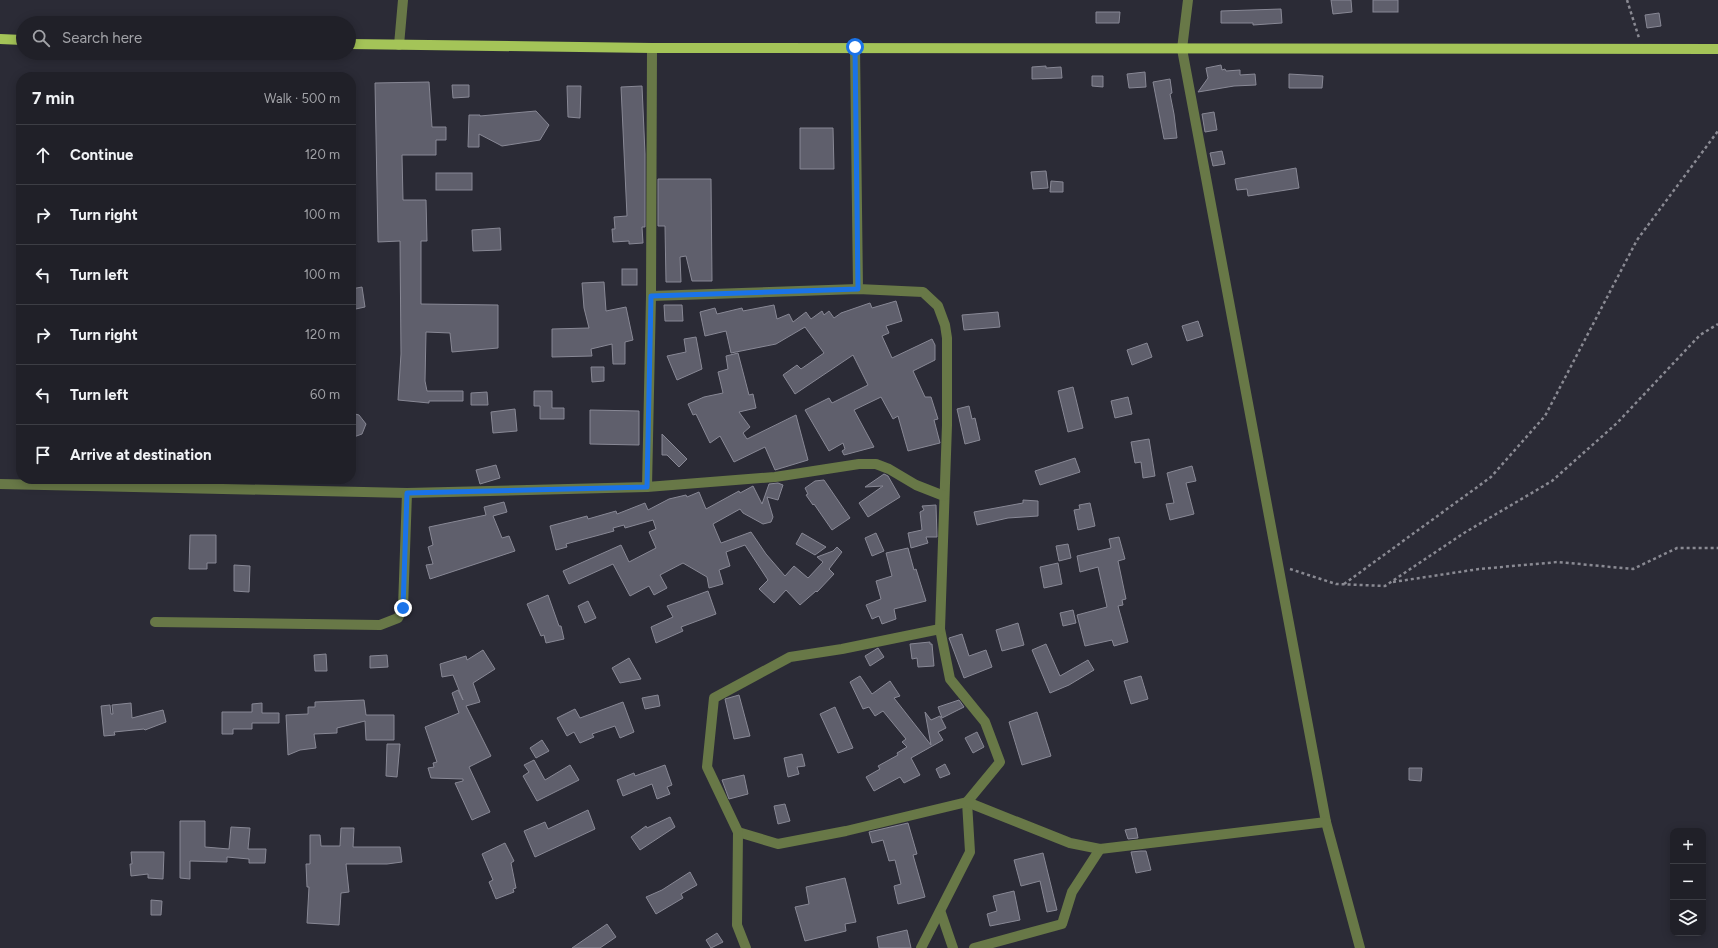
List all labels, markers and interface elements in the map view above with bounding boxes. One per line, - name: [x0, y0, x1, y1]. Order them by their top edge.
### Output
- search box: [16, 16, 356, 60]
- icon: search: [30, 27, 52, 49]
- text: Search here: [62, 29, 142, 47]
- route start: [846, 38, 864, 56]
- text: 7 min: [32, 88, 74, 108]
- text: Walk · 500 m: [264, 91, 340, 106]
- icon: ahead: [32, 144, 54, 166]
- text: Continue: [70, 146, 133, 164]
- text: 120 m: [305, 147, 340, 162]
- icon: right: [32, 204, 54, 226]
- text: Turn right: [70, 206, 138, 224]
- text: 100 m: [304, 207, 340, 222]
- icon: left: [32, 264, 54, 286]
- text: Turn left: [70, 266, 128, 284]
- text: 100 m: [304, 267, 340, 282]
- icon: right: [32, 324, 54, 346]
- text: Turn right: [70, 326, 138, 344]
- text: 120 m: [305, 327, 340, 342]
- icon: left: [32, 384, 54, 406]
- text: Turn left: [70, 386, 128, 404]
- text: 60 m: [310, 387, 340, 402]
- icon: arrive: [32, 444, 54, 466]
- text: Arrive at destination: [70, 446, 211, 464]
- route end: [394, 599, 412, 617]
- map controls: [1670, 828, 1706, 936]
- button: +: [1670, 828, 1706, 864]
- button: −: [1670, 864, 1706, 900]
- button: layers: [1670, 900, 1706, 936]

